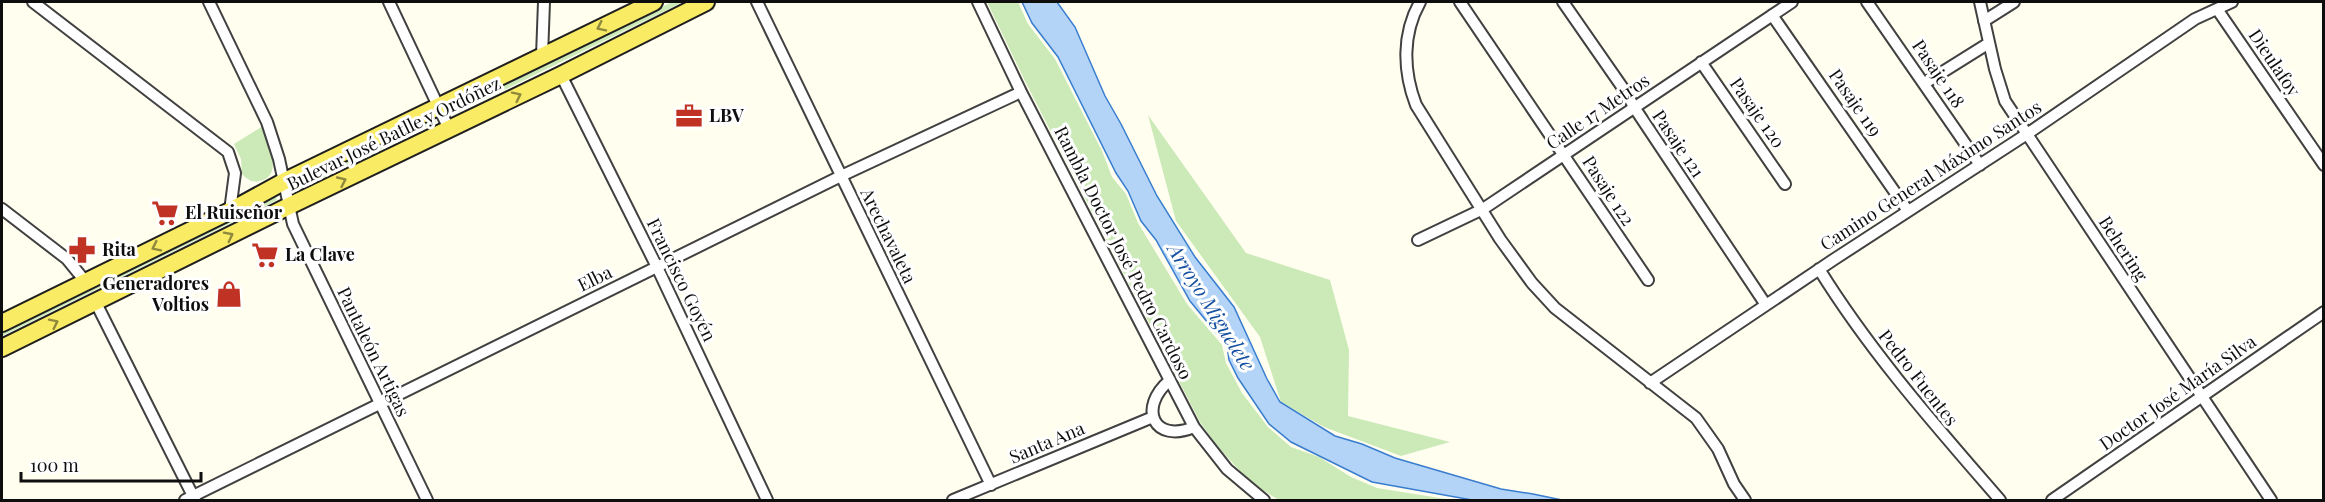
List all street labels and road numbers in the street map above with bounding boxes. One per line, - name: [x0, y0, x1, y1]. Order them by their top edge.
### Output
- street label: Dieulafoy: [2244, 24, 2306, 101]
- street label: Pasaje 118: [1907, 35, 1970, 112]
- street label: Pasaje 119: [1824, 64, 1888, 141]
- street label: Calle 17 Metros: [1541, 68, 1654, 155]
- street label: Bulevar José Batlle y Ordóñez: [283, 71, 504, 195]
- street label: Pasaje 120: [1725, 72, 1791, 152]
- street label: Camino General Máximo Santos: [1815, 95, 2046, 256]
- street label: Pasaje 121: [1647, 105, 1710, 182]
- street label: Rambla Doctor José Pedro Cardoso: [1049, 122, 1198, 383]
- street label: Pasaje 122: [1577, 151, 1640, 230]
- street label: Arechavaleta: [855, 183, 922, 287]
- street label: Behering: [2094, 211, 2154, 286]
- street label: Francisco Goyén: [642, 214, 722, 345]
- street label: Elba: [573, 260, 616, 297]
- street label: Pantaleón Artigas: [332, 283, 416, 420]
- street label: Pedro Fuentes: [1874, 324, 1964, 430]
- street label: Doctor José María Silva: [2094, 329, 2260, 455]
- street label: Santa Ana: [1005, 415, 1088, 469]

